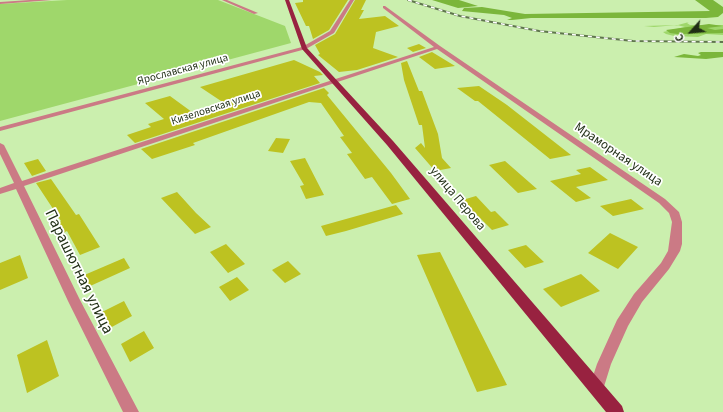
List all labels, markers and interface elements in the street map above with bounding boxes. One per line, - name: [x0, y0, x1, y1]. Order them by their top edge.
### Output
- north arrow: [671, 12, 711, 52]
- text: С: [672, 31, 688, 44]
- street label: Ярославская улица: [136, 52, 230, 88]
- street label: Кизеловская улица: [170, 87, 262, 129]
- street label: Мраморная улица: [571, 120, 665, 190]
- street label: улица Перова: [426, 164, 488, 234]
- street label: Парашютная улица: [39, 206, 117, 338]

